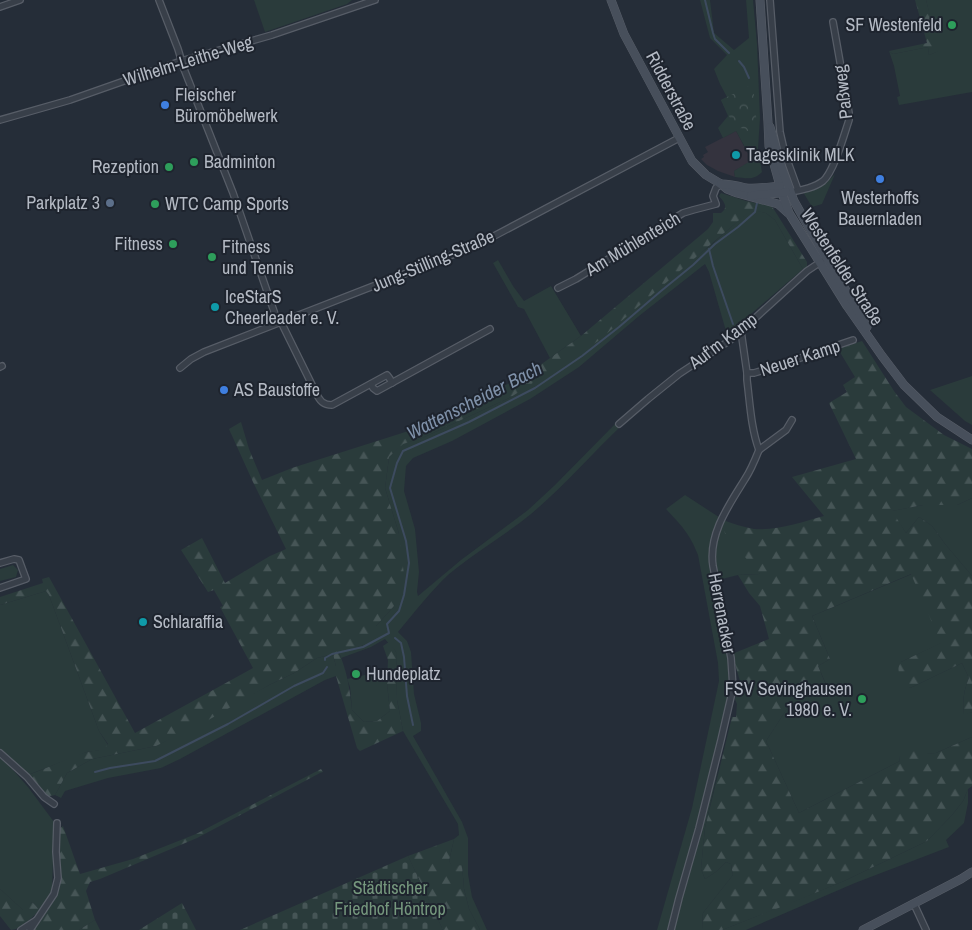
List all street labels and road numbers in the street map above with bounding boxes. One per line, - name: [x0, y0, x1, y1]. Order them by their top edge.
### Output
- street label: Wilhelm-Leithe-Weg: [120, 29, 256, 92]
- street label: Ridderstraße: [640, 47, 703, 135]
- street label: Paßweg: [827, 63, 858, 120]
- street label: Westenfelder Straße: [795, 203, 890, 330]
- street label: Am Mühlenteich: [580, 205, 685, 282]
- street label: Jung-Stilling-Straße: [368, 223, 498, 298]
- street label: Auf'm Kamp: [682, 307, 762, 375]
- street label: Neuer Kamp: [757, 333, 843, 382]
- street label: Herrenacker: [702, 571, 743, 655]

